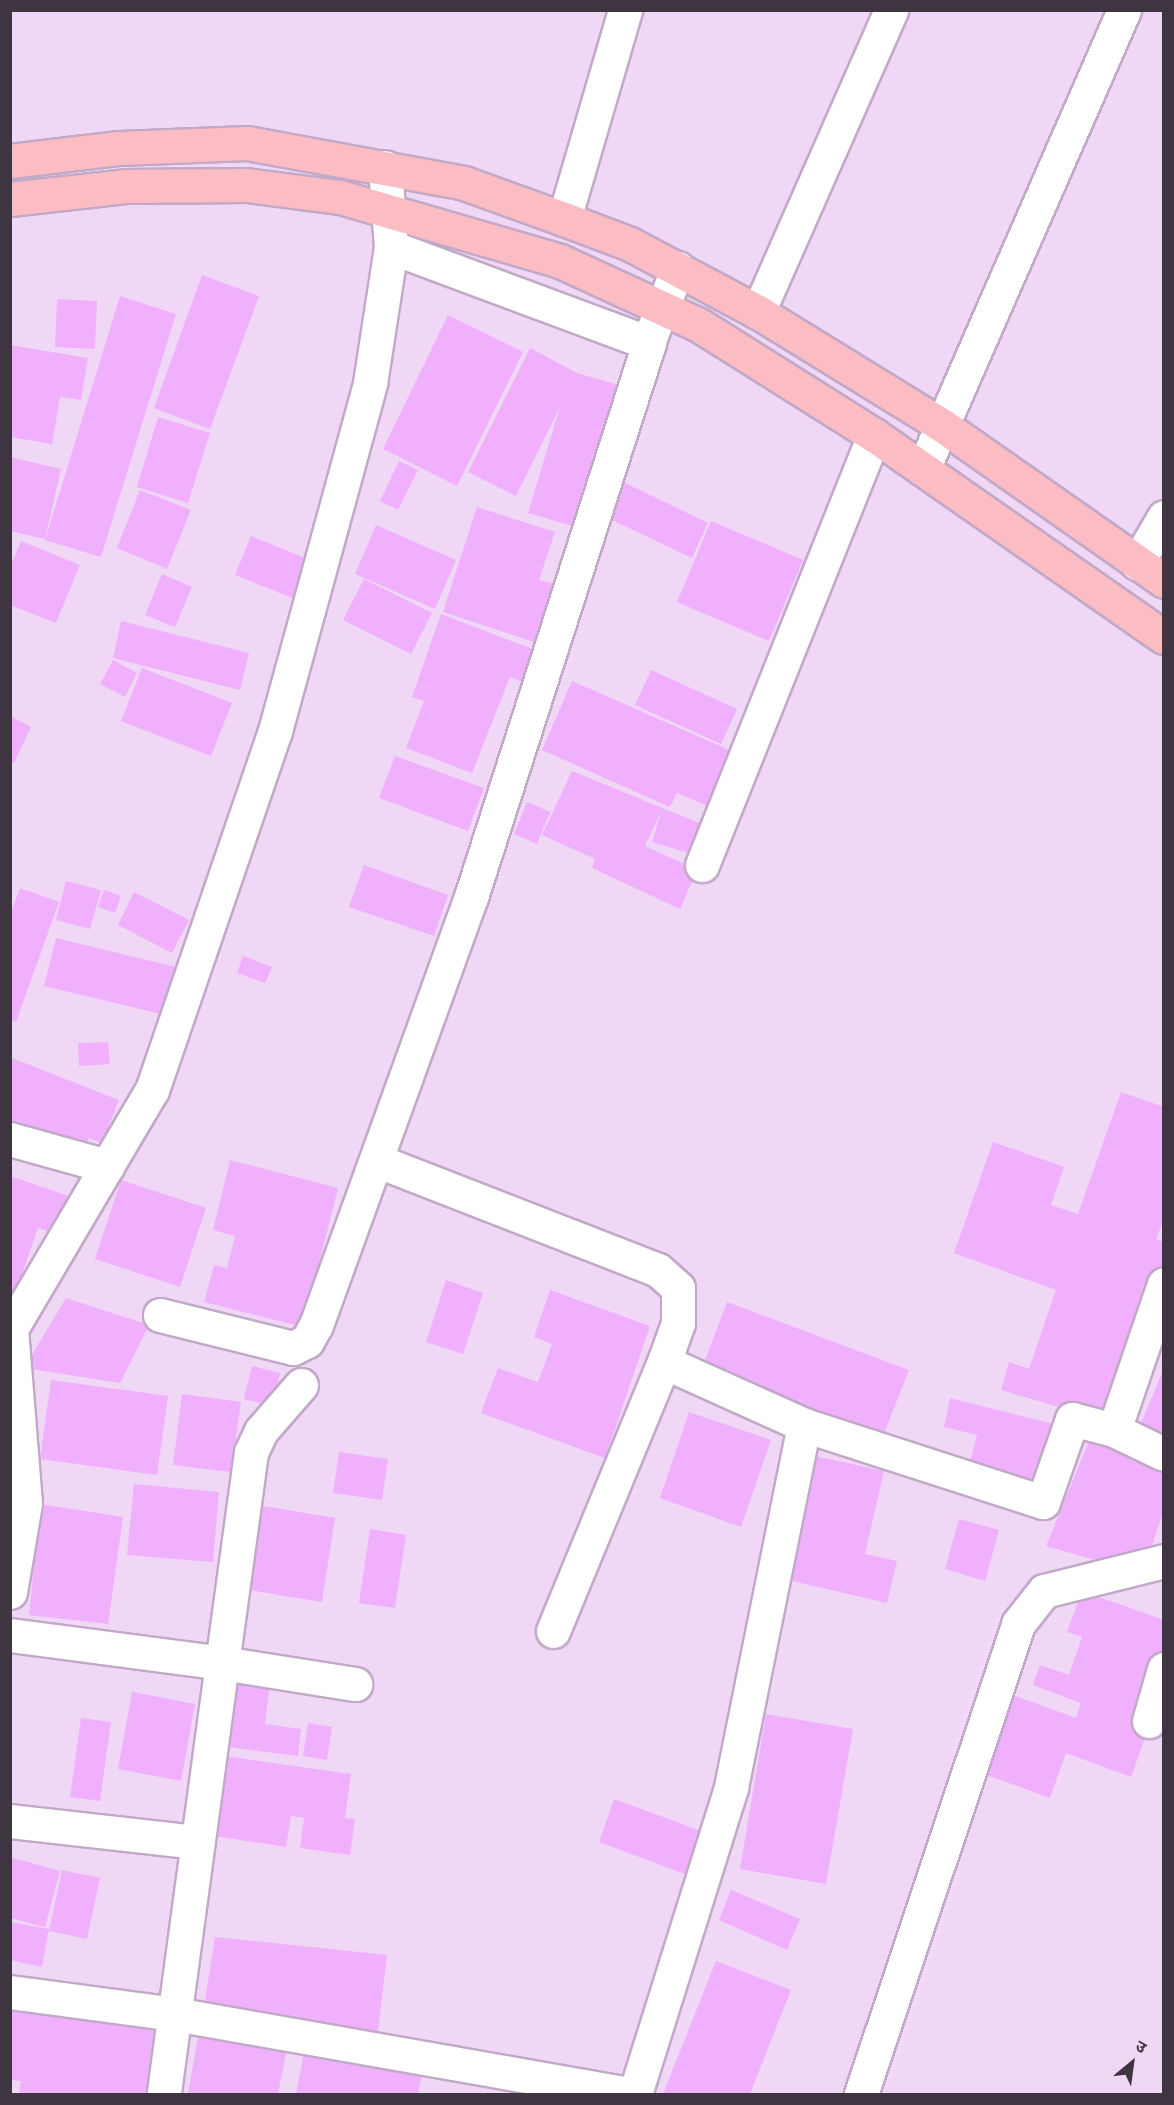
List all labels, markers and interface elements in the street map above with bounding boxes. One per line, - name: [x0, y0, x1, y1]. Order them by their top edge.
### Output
- north arrow: [1102, 2033, 1162, 2093]
- text: उ: [1133, 2037, 1149, 2057]

